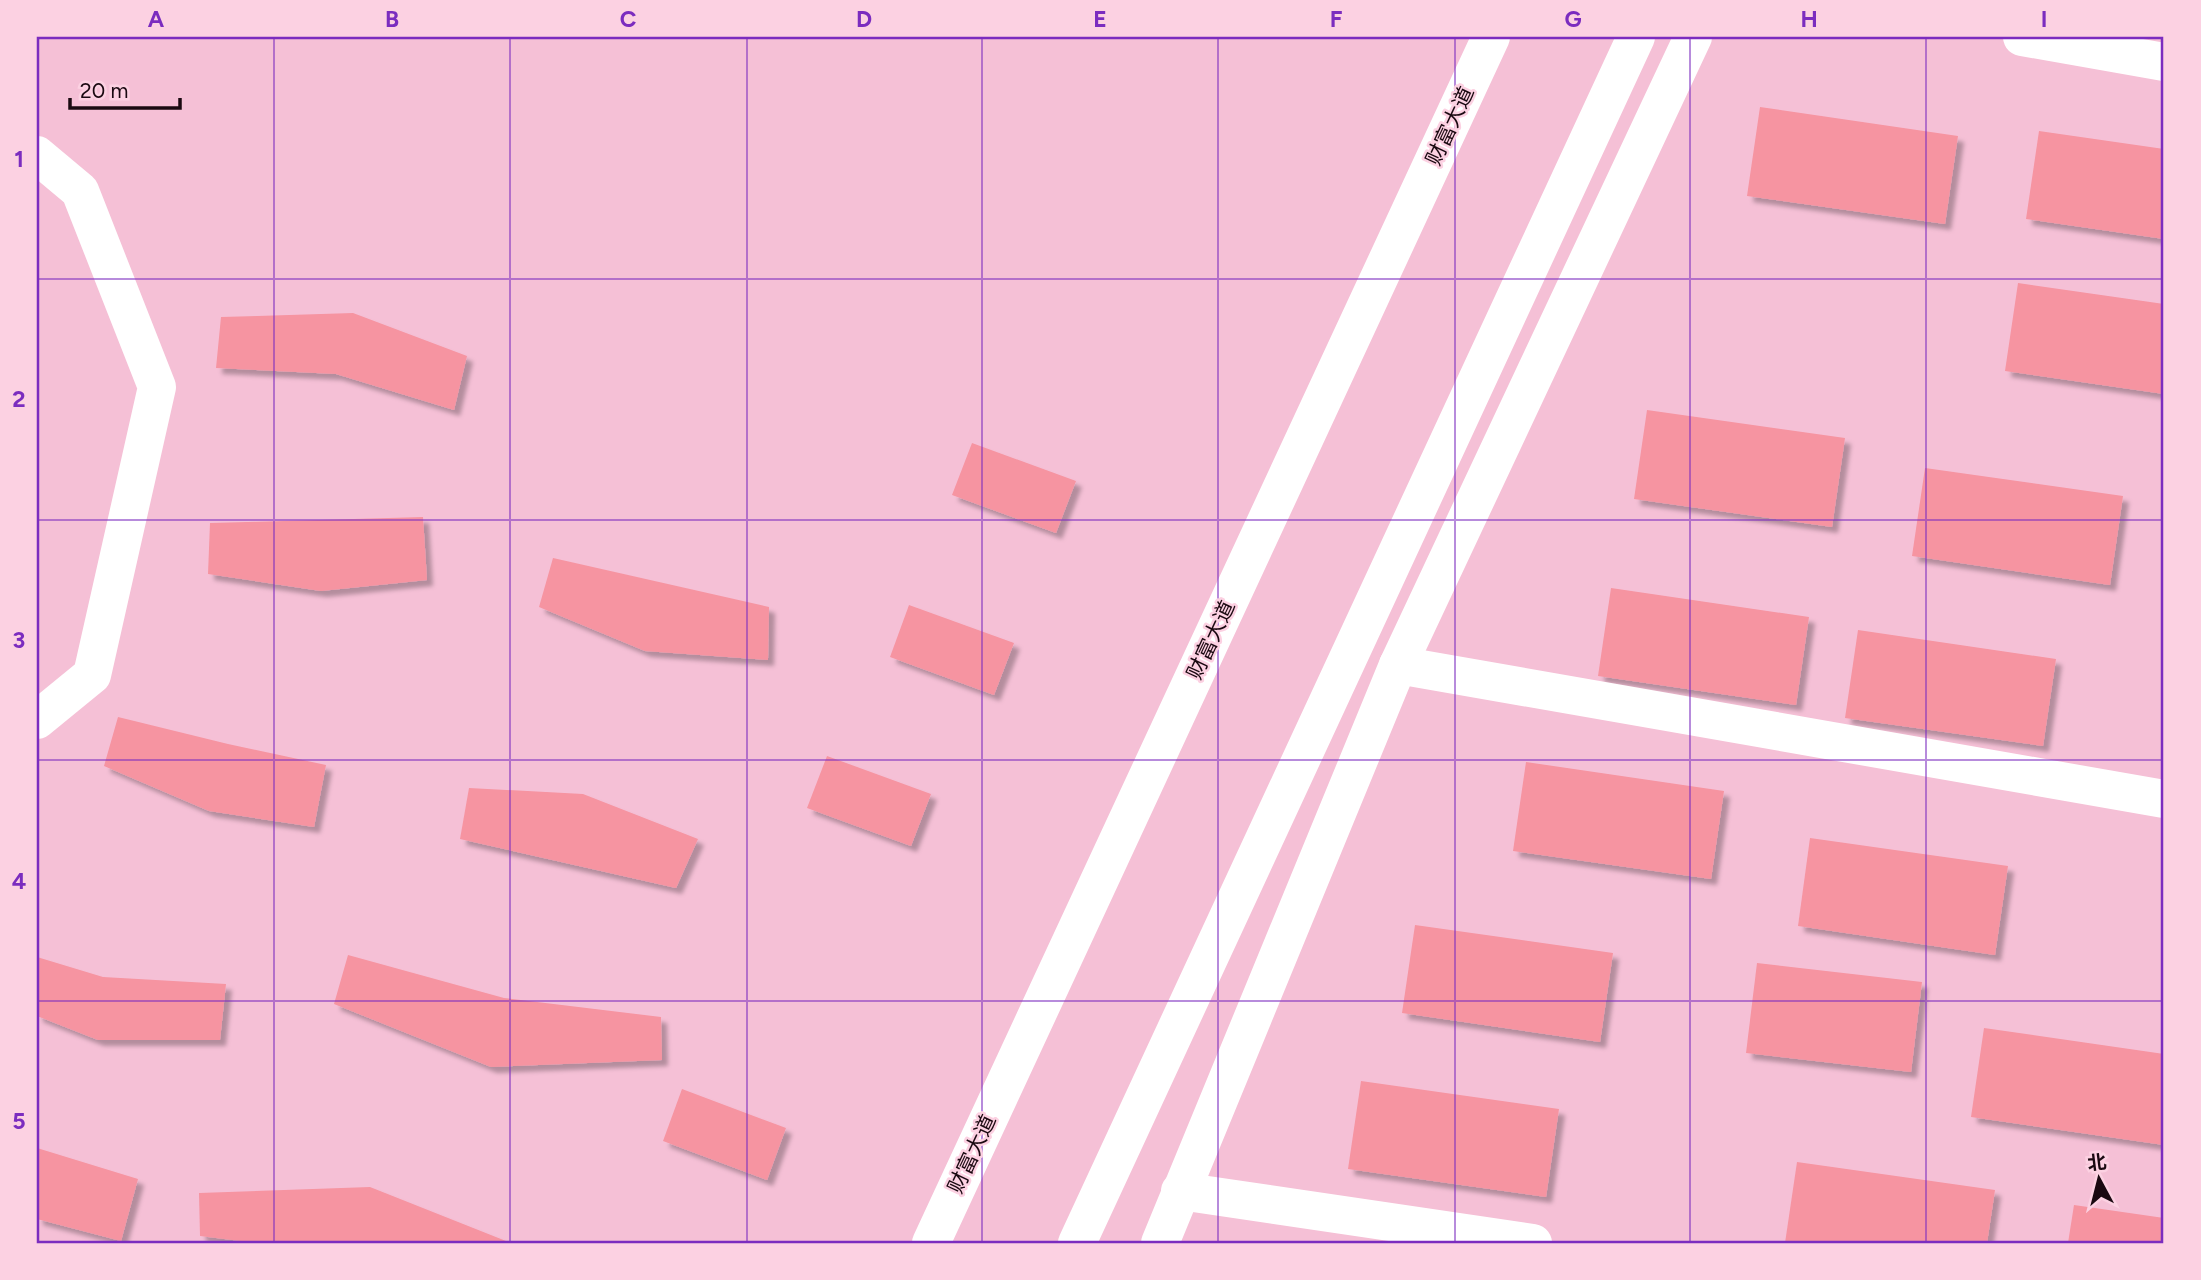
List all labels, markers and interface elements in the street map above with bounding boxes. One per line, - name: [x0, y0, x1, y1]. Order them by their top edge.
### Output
- text: A: [148, 5, 165, 33]
- text: B: [385, 5, 399, 33]
- text: C: [620, 5, 637, 33]
- text: D: [856, 5, 872, 33]
- text: E: [1093, 5, 1107, 33]
- text: F: [1330, 5, 1343, 33]
- text: G: [1564, 5, 1582, 33]
- text: H: [1800, 5, 1818, 33]
- text: I: [2041, 5, 2047, 33]
- scale bar: [70, 66, 180, 110]
- text: 20 m: [80, 78, 128, 103]
- street label: 财富大道: [1420, 82, 1479, 169]
- text: 1: [14, 145, 24, 173]
- text: 2: [12, 385, 26, 413]
- street label: 财富大道: [1181, 596, 1240, 683]
- text: 3: [13, 626, 25, 654]
- text: 4: [12, 867, 26, 895]
- text: 5: [12, 1107, 26, 1135]
- street label: 财富大道: [942, 1110, 1001, 1197]
- north arrow: [2064, 1144, 2134, 1214]
- text: 北: [2086, 1150, 2108, 1175]

